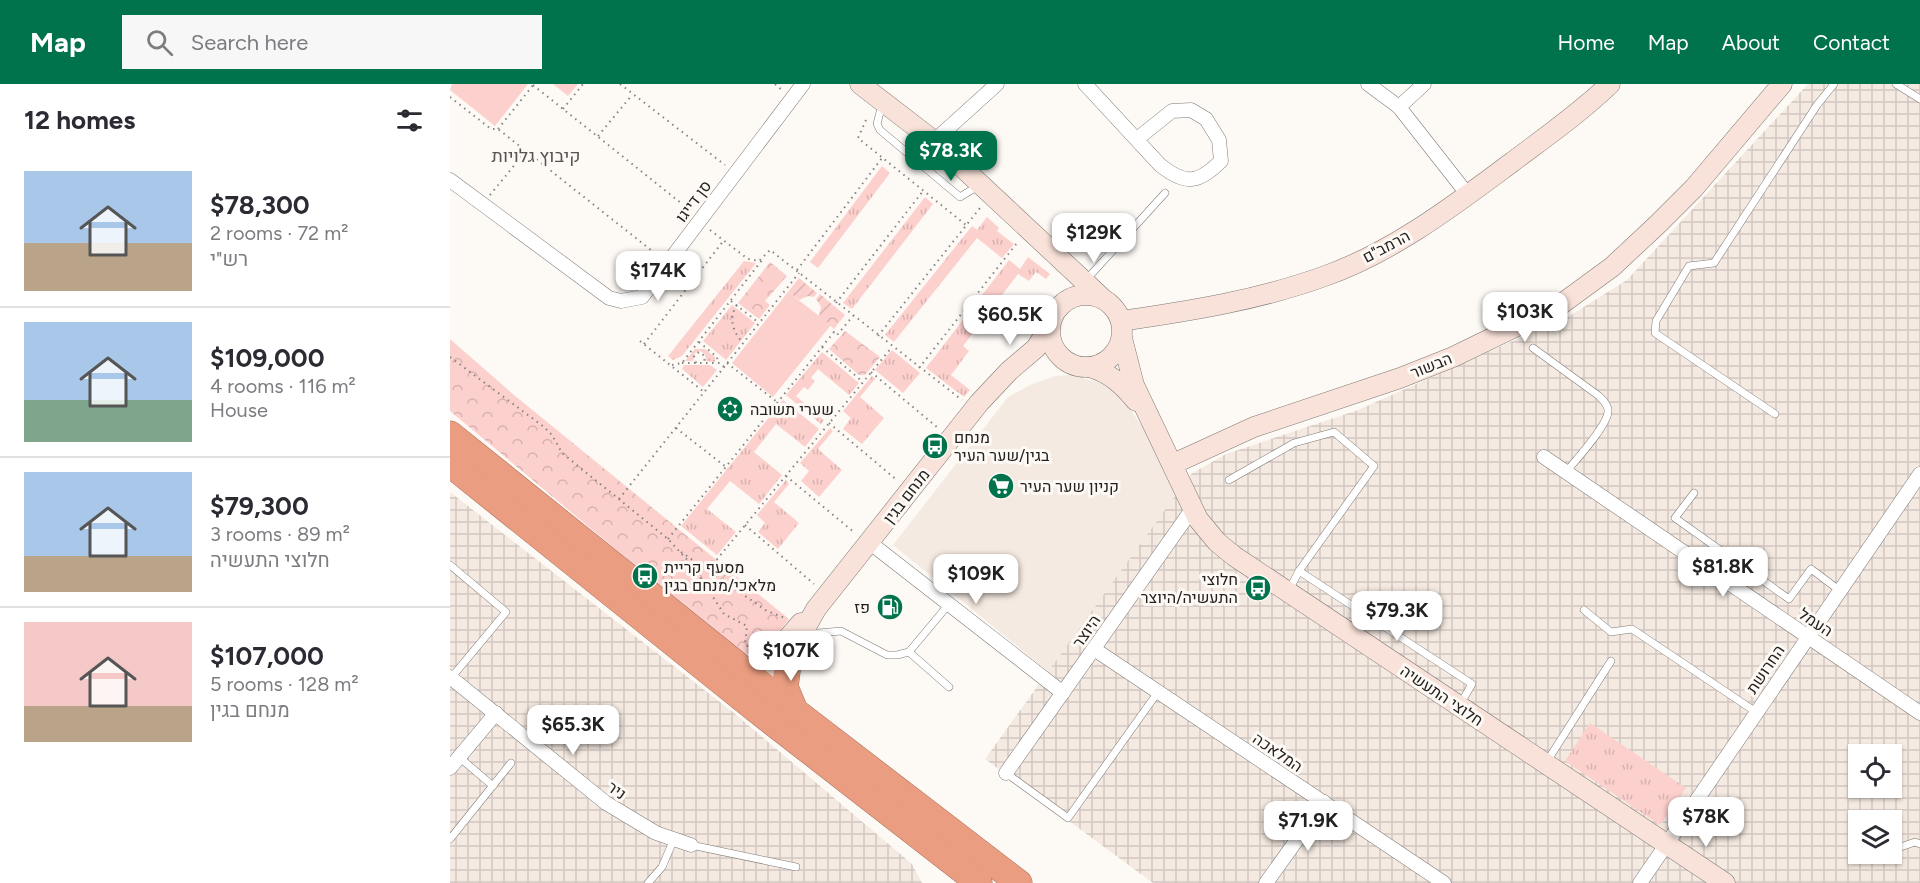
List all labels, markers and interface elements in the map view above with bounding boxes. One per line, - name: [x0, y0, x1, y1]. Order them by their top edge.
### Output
- search box: [122, 15, 542, 69]
- text: Map: [30, 25, 86, 59]
- icon: search: [143, 26, 176, 59]
- text: Search here: [191, 29, 308, 56]
- text: Home: [1558, 30, 1615, 55]
- text: Map: [1648, 30, 1689, 55]
- text: About: [1722, 30, 1780, 55]
- text: Contact: [1813, 30, 1890, 55]
- text: 12 homes: [24, 104, 135, 136]
- icon: filters: [393, 104, 426, 137]
- pin: $78.3K: [902, 131, 1000, 182]
- text: $78.3K: [919, 138, 983, 162]
- district label: קיבוץ גלויות: [492, 145, 581, 167]
- street label: סן דייגו: [671, 177, 715, 226]
- text: $78,300: [210, 189, 310, 221]
- icon: home: [72, 195, 144, 267]
- pin: $129K: [1052, 213, 1136, 264]
- text: $129K: [1066, 220, 1122, 244]
- text: 2 rooms · 72 m²: [210, 221, 348, 245]
- street label: הרמב"ם: [1359, 226, 1413, 267]
- text: רש"י: [210, 247, 248, 271]
- pin: $174K: [616, 251, 700, 302]
- text: $174K: [630, 258, 686, 282]
- pin: $103K: [1483, 292, 1567, 343]
- pin: $60.5K: [961, 295, 1059, 346]
- text: $103K: [1497, 299, 1553, 323]
- text: $60.5K: [977, 302, 1043, 326]
- text: $109,000: [210, 342, 325, 374]
- icon: home: [72, 346, 144, 418]
- street label: הבשור: [1408, 349, 1455, 382]
- text: 4 rooms · 116 m²: [210, 374, 356, 398]
- synagogue icon: שערי תשובה: [715, 394, 745, 424]
- text: House: [210, 398, 268, 422]
- place label: שערי תשובה: [750, 400, 834, 419]
- place label: מנחם בגין/שער העיר: [954, 428, 1050, 465]
- bus stop icon: מנחם בגין/שער העיר: [920, 431, 950, 461]
- street label: מנחם בגין: [879, 465, 934, 527]
- supermarket icon: קניון שער העיר: [986, 471, 1016, 501]
- place label: קניון שער העיר: [1020, 477, 1119, 496]
- text: $79,300: [210, 490, 309, 522]
- icon: home: [72, 496, 144, 568]
- text: 3 rooms · 89 m²: [210, 522, 350, 546]
- pin: $81.8K: [1674, 547, 1772, 598]
- text: חלוצי התעשיה: [210, 548, 330, 572]
- pin: $109K: [934, 554, 1018, 605]
- text: $81.8K: [1692, 554, 1754, 578]
- place label: מסעף קריית מלאכי/מנחם בגין: [664, 558, 776, 595]
- bus stop icon: מסעף קריית מלאכי/מנחם בגין: [630, 561, 660, 591]
- text: $109K: [947, 561, 1005, 585]
- place label: חלוצי התעשיה/היוצר: [1141, 570, 1238, 607]
- bus stop icon: חלוצי התעשיה/היוצר: [1243, 573, 1273, 603]
- pin: $79.3K: [1348, 591, 1446, 642]
- fuel station icon: פז: [875, 592, 905, 622]
- place label: פז: [854, 598, 870, 617]
- text: $79.3K: [1365, 598, 1429, 622]
- street label: העמל: [1795, 604, 1836, 641]
- street label: היוצר: [1068, 611, 1104, 651]
- pin: $107K: [749, 631, 833, 682]
- text: $107K: [763, 638, 819, 662]
- text: $107,000: [210, 640, 324, 672]
- street label: החרושת: [1742, 641, 1788, 697]
- icon: home: [72, 646, 144, 718]
- street label: חלוצי התעשיה: [1397, 661, 1487, 730]
- text: 5 rooms · 128 m²: [210, 672, 359, 696]
- text: מנחם בגין: [210, 698, 290, 722]
- pin: $65.3K: [524, 705, 622, 756]
- text: $65.3K: [541, 712, 605, 736]
- street label: המלאכה: [1249, 729, 1306, 776]
- map controls: [1848, 744, 1902, 864]
- button: locate: [1848, 744, 1902, 798]
- street label: ניר: [604, 777, 630, 803]
- pin: $78K: [1670, 797, 1742, 848]
- pin: $71.9K: [1259, 801, 1357, 852]
- text: $78K: [1682, 804, 1730, 828]
- text: $71.9K: [1278, 808, 1338, 832]
- button: layers: [1848, 810, 1902, 864]

